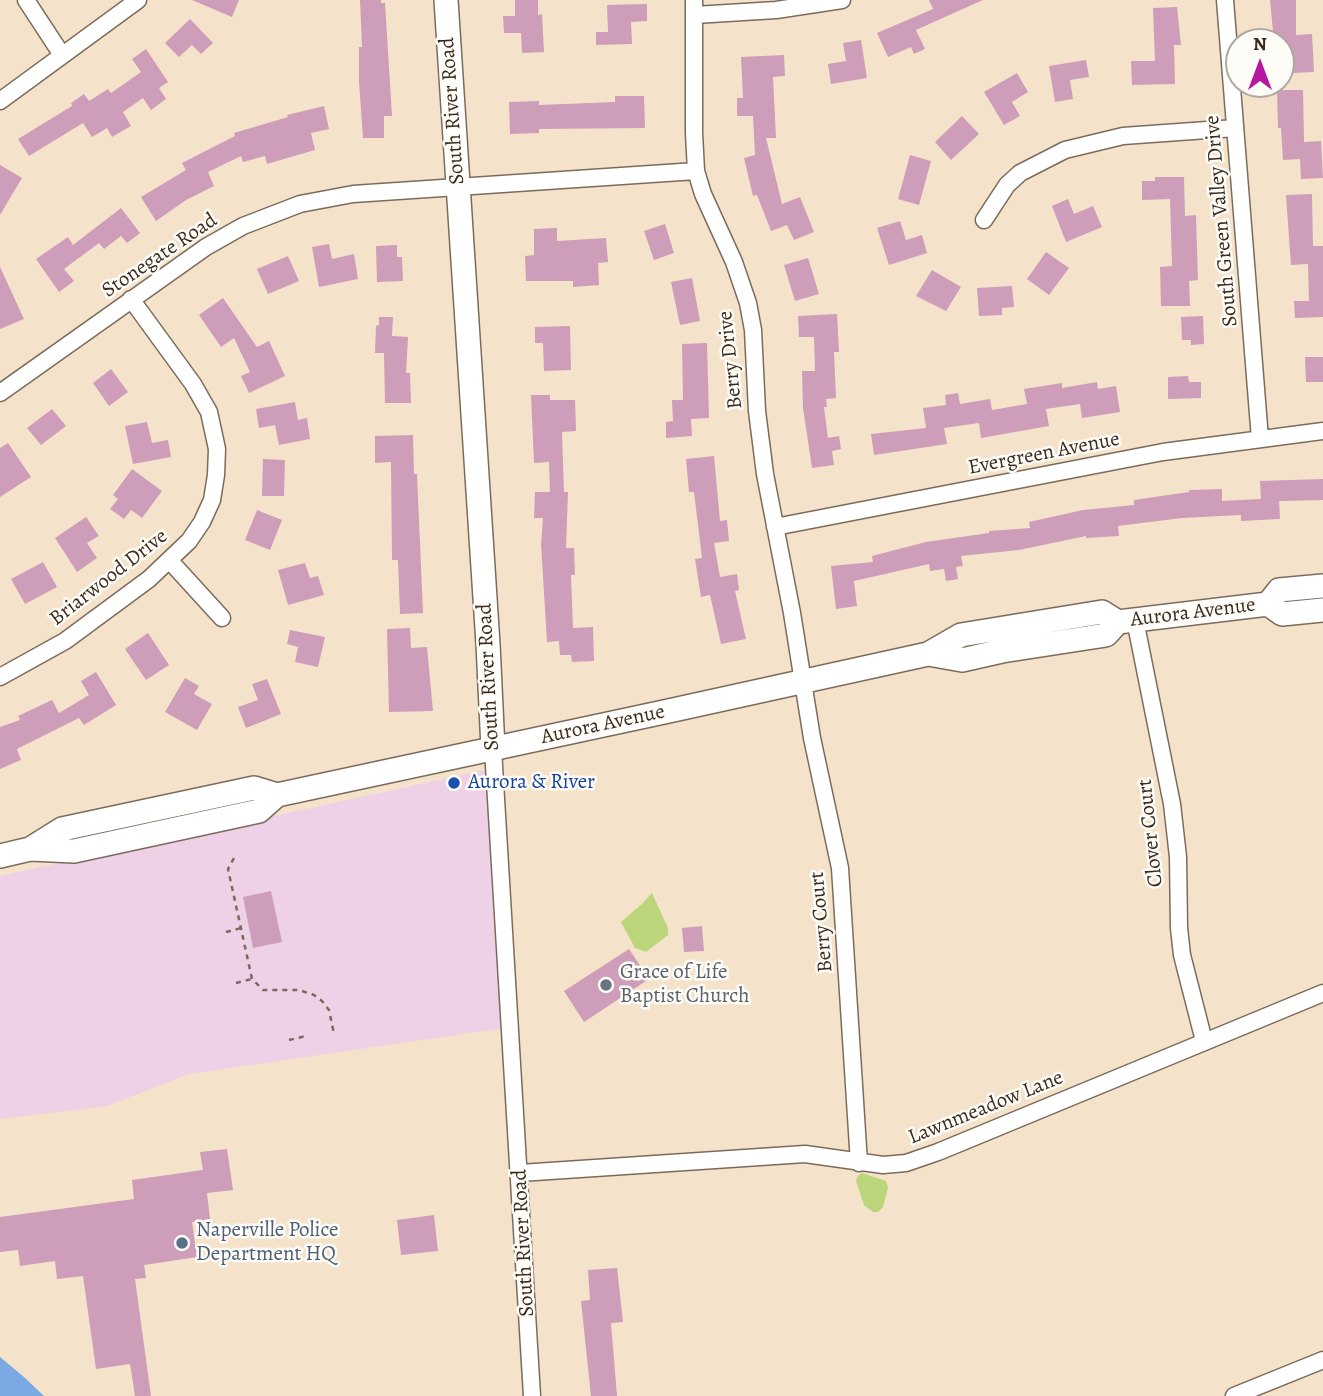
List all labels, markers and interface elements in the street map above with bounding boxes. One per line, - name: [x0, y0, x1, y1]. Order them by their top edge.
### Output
- north arrow: [1225, 28, 1295, 98]
- text: N: [1253, 31, 1267, 57]
- street label: South River Road: [435, 36, 471, 186]
- street label: South Green Valley Drive: [1200, 114, 1244, 328]
- street label: Stonegate Road: [98, 208, 222, 304]
- street label: Berry Drive: [713, 310, 749, 410]
- street label: Evergreen Avenue: [966, 427, 1122, 481]
- street label: Briarwood Drive: [45, 524, 173, 632]
- street label: Aurora Avenue: [1129, 593, 1257, 633]
- street label: South River Road: [473, 603, 505, 751]
- street label: Aurora Avenue: [539, 700, 667, 750]
- place label: Aurora & River: [468, 770, 595, 796]
- marker: Aurora & River: [446, 775, 462, 791]
- street label: Clover Court: [1133, 778, 1169, 888]
- street label: Berry Court: [805, 871, 839, 973]
- place label: Grace of Life Baptist Church: [620, 960, 749, 1010]
- marker: Grace of Life Baptist Church: [598, 977, 614, 993]
- street label: Lawnmeadow Lane: [905, 1065, 1067, 1151]
- street label: South River Road: [508, 1169, 540, 1317]
- place label: Naperville Police Department HQ: [196, 1218, 339, 1268]
- marker: Naperville Police Department HQ: [174, 1235, 190, 1251]

